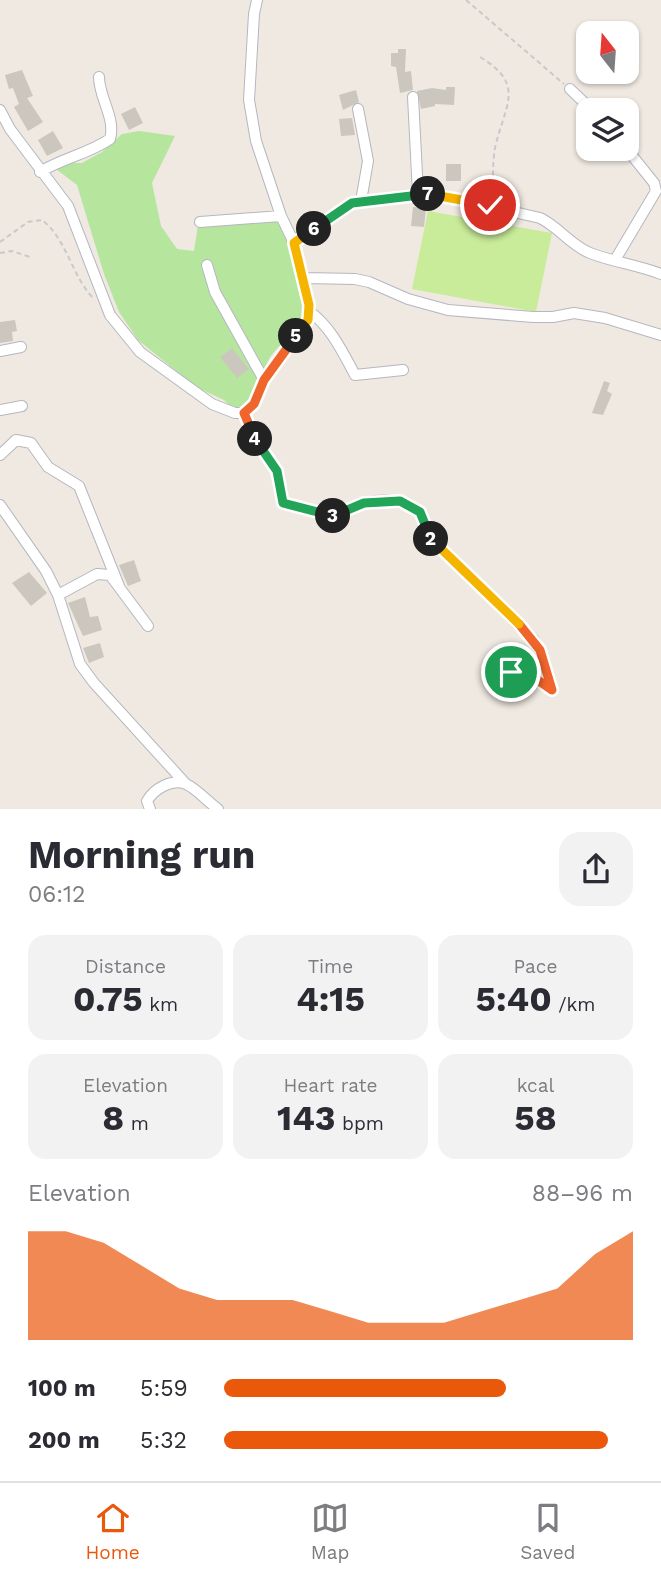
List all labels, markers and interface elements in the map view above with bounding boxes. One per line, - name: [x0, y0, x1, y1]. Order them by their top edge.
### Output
- north arrow: [576, 21, 639, 84]
- map controls: [576, 21, 639, 161]
- button: layers: [576, 98, 639, 161]
- pin: [460, 175, 520, 235]
- pin: 7: [410, 176, 446, 212]
- text: 7: [422, 182, 433, 205]
- icon: check: [471, 186, 509, 224]
- pin: 6: [296, 212, 332, 246]
- text: 6: [308, 217, 319, 240]
- pin: 5: [278, 318, 314, 354]
- text: 5: [290, 324, 301, 347]
- pin: 4: [238, 422, 272, 457]
- text: 4: [248, 427, 261, 450]
- pin: 3: [316, 498, 350, 534]
- text: 3: [327, 504, 338, 527]
- pin: 2: [414, 522, 448, 556]
- text: 2: [425, 527, 436, 550]
- pin: [481, 642, 541, 702]
- icon: arrive: [492, 653, 530, 691]
- button: share: [559, 832, 633, 906]
- text: Morning run: [28, 833, 255, 877]
- text: 06:12: [28, 881, 85, 908]
- text: Distance: [85, 955, 166, 978]
- text: Time: [308, 955, 353, 978]
- text: Pace: [514, 955, 557, 978]
- text: 0.75: [73, 978, 143, 1020]
- text: 4:15: [296, 978, 365, 1020]
- text: 5:40: [476, 978, 552, 1020]
- text: km: [143, 993, 178, 1016]
- text: /km: [552, 993, 595, 1016]
- text: Elevation: [83, 1074, 168, 1097]
- text: Heart rate: [284, 1074, 377, 1097]
- text: kcal: [517, 1074, 554, 1097]
- text: 8: [102, 1097, 124, 1139]
- text: 143: [277, 1097, 336, 1139]
- text: 58: [514, 1097, 557, 1139]
- text: m: [124, 1112, 149, 1135]
- text: bpm: [336, 1112, 384, 1135]
- text: Elevation: [28, 1180, 131, 1207]
- text: 88–96 m: [532, 1180, 633, 1207]
- text: 100 m: [28, 1375, 96, 1402]
- text: 5:59: [140, 1375, 188, 1402]
- text: 200 m: [28, 1427, 100, 1454]
- text: 5:32: [140, 1427, 187, 1454]
- tab: Home: [85, 1499, 140, 1564]
- tab: Map: [311, 1499, 349, 1564]
- tab: Saved: [520, 1499, 576, 1564]

